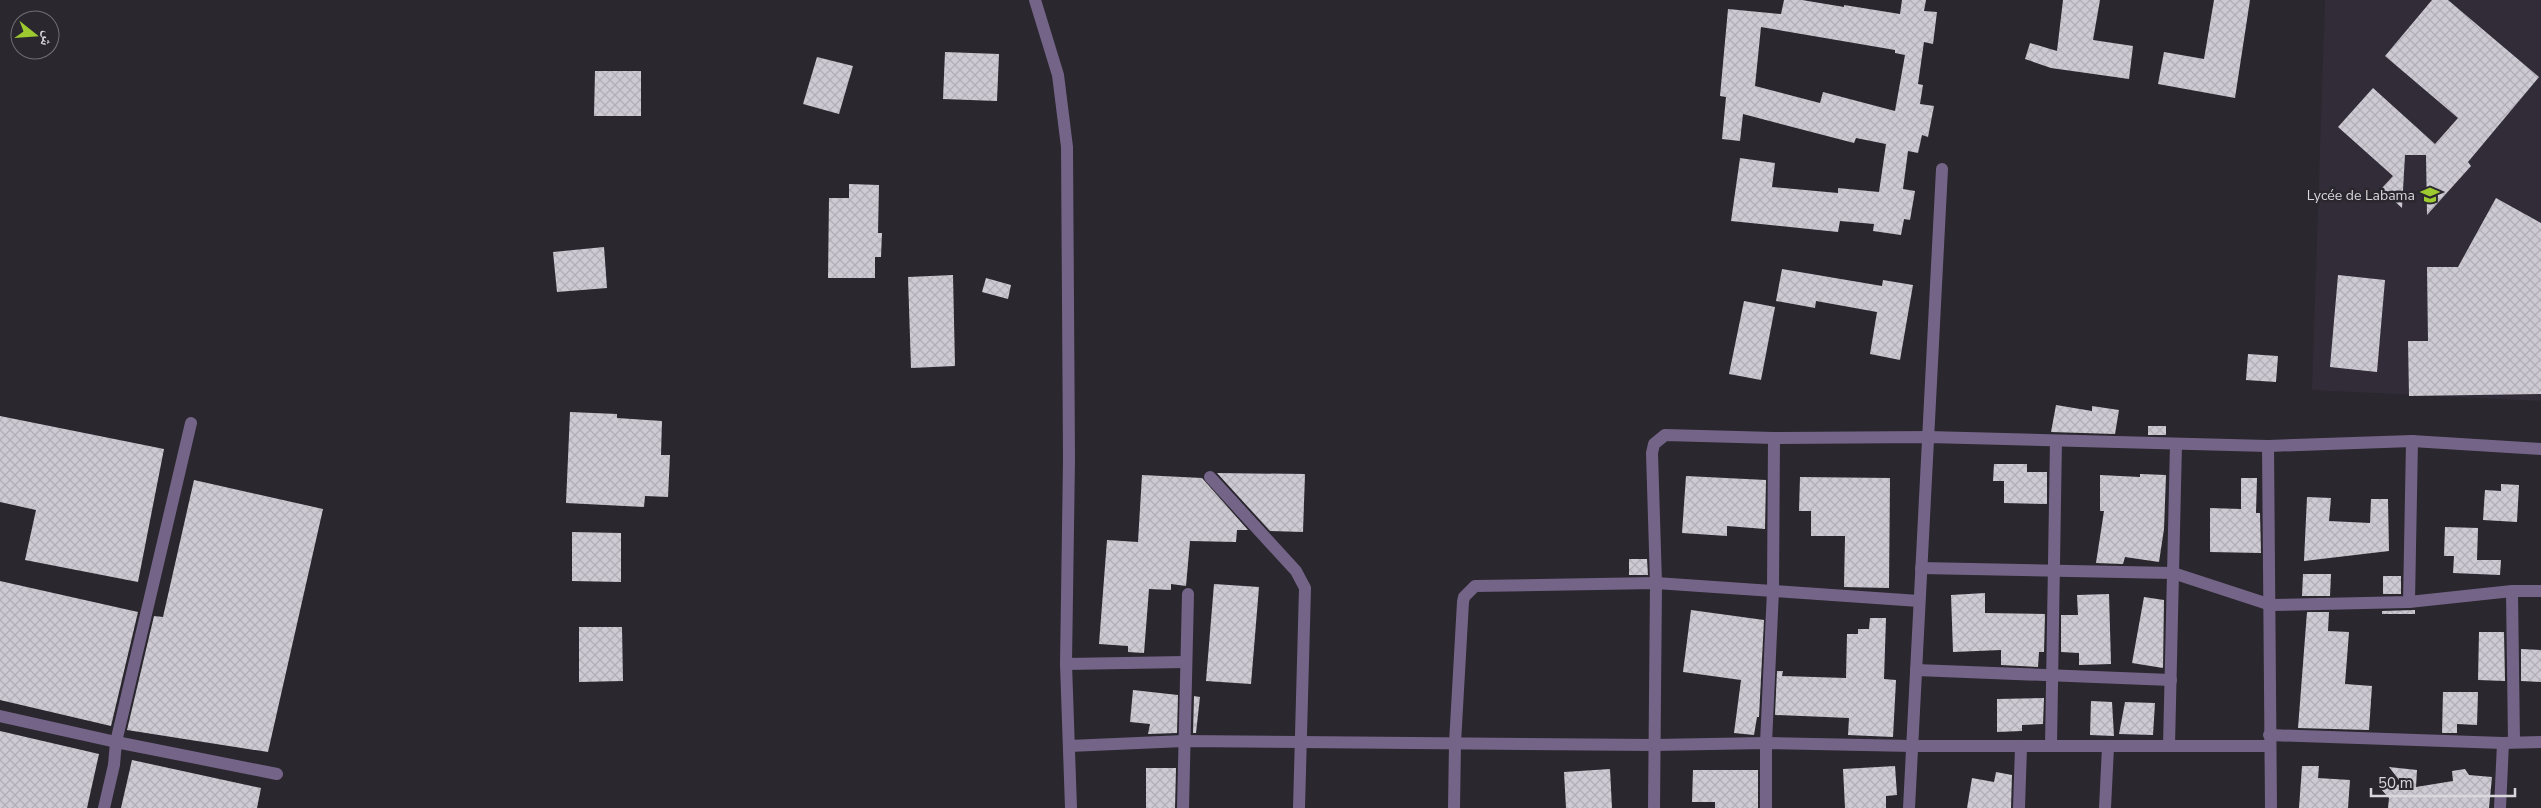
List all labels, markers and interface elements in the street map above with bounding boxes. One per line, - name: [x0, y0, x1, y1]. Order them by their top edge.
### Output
- north arrow: [10, 10, 60, 60]
- text: ش: [36, 29, 58, 49]
- school or university icon: Lycée de Labama: [2419, 184, 2441, 206]
- place label: Lycée de Labama: [2307, 186, 2415, 205]
- scale bar: [2371, 766, 2515, 798]
- text: 50 m: [2378, 773, 2413, 793]

